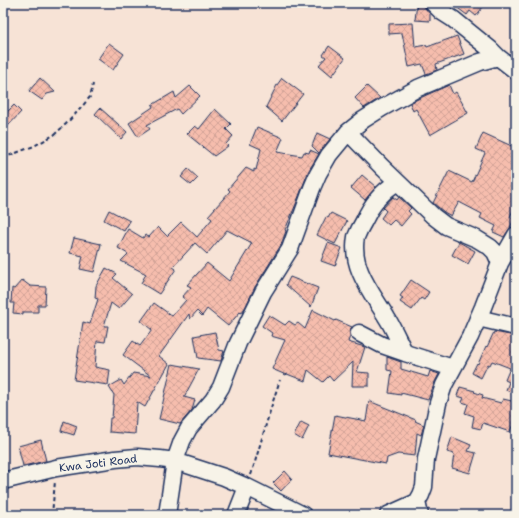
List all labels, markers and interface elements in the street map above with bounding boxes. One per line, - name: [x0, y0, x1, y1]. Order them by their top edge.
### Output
- street label: Kwa Joti Road: [58, 451, 138, 476]

